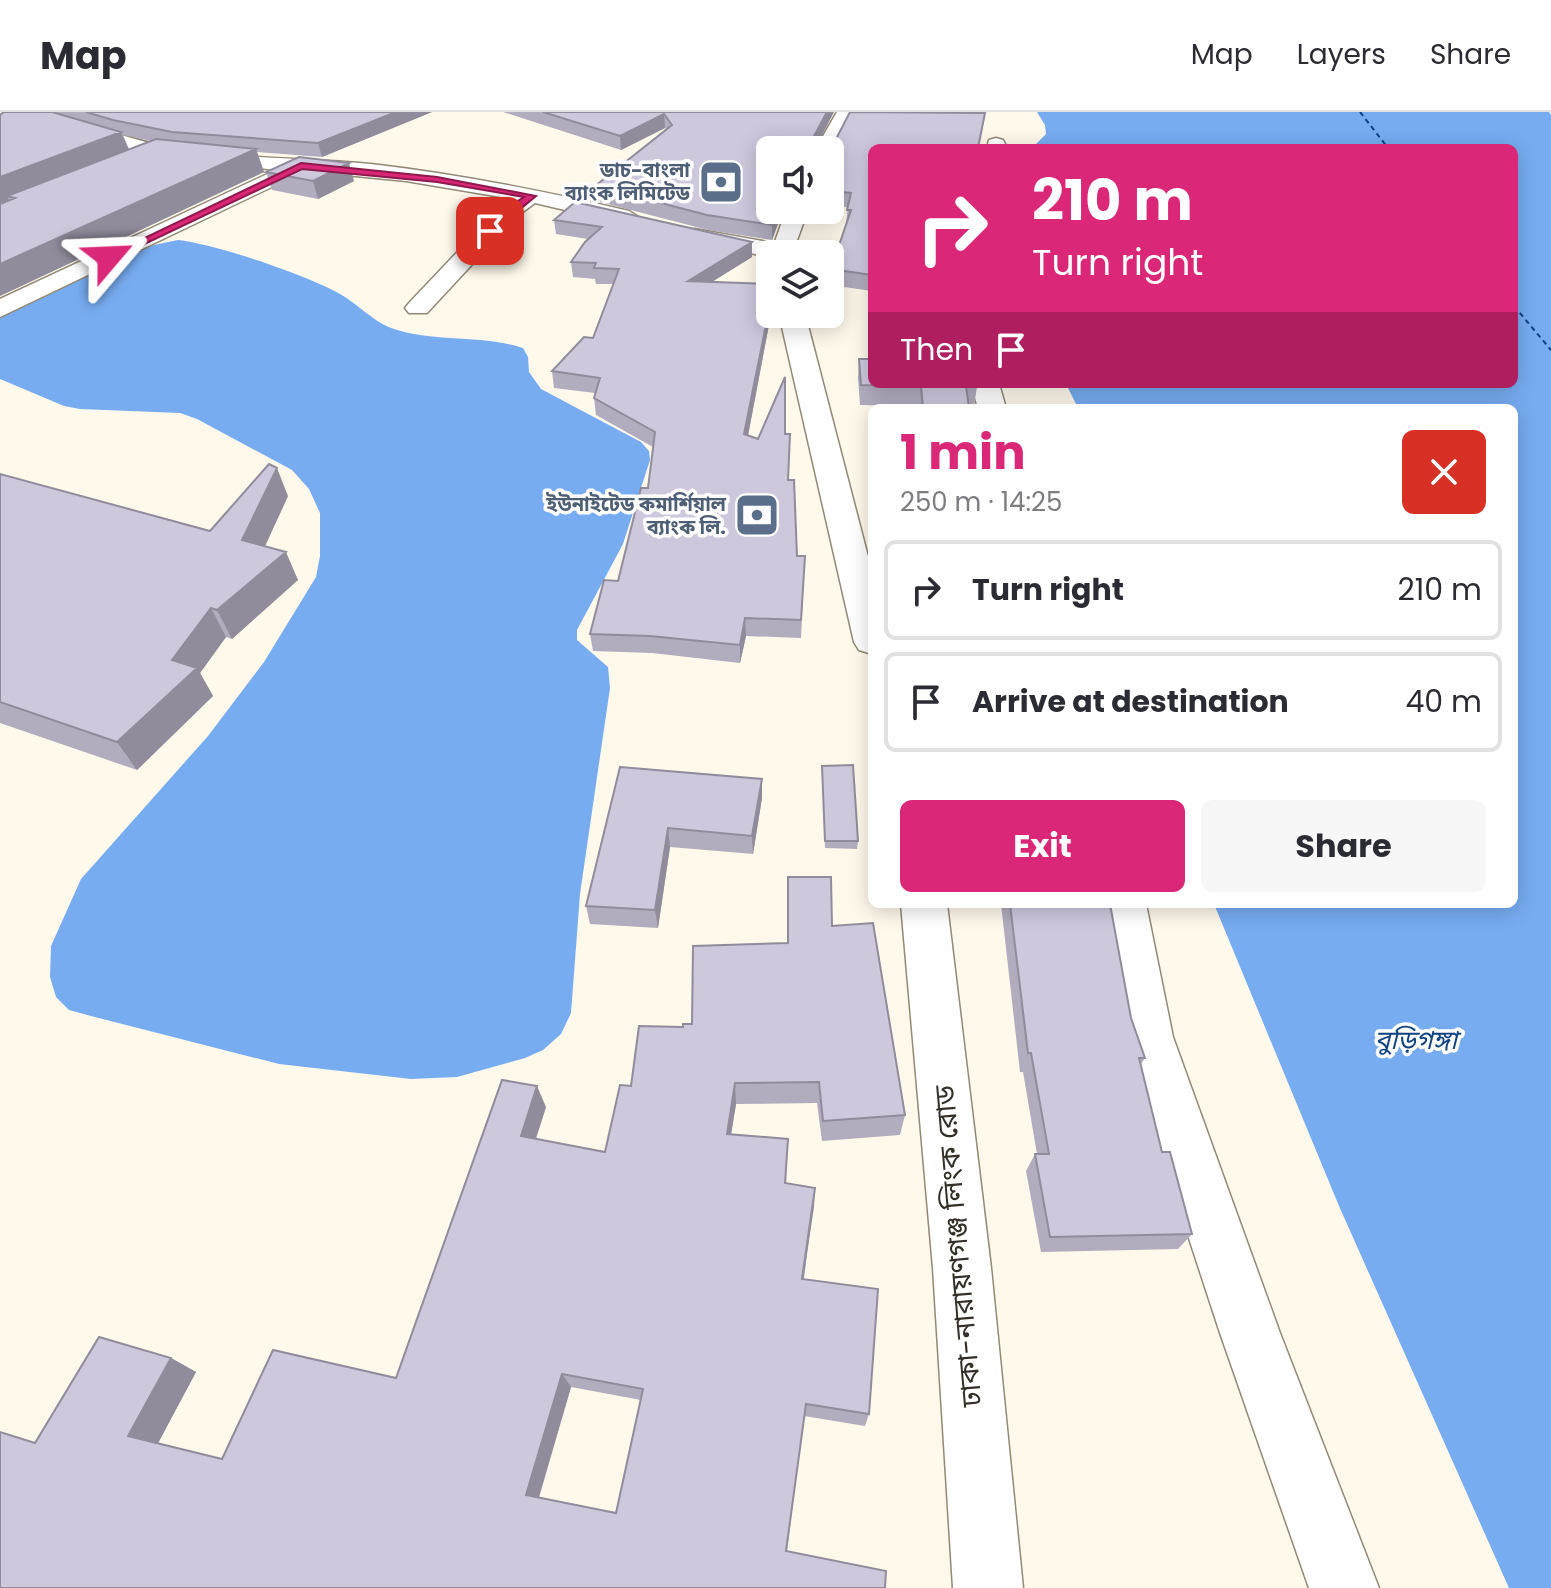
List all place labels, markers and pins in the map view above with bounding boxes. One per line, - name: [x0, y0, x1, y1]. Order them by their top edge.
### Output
- place label: ডাচ-বাংলা ব্যাংক লিমিটেড: [564, 156, 691, 207]
- bank icon: ডাচ-বাংলা ব্যাংক লিমিটেড: [697, 158, 745, 206]
- pin: [456, 197, 524, 265]
- place label: ইউনাইটেড কমার্শিয়াল ব্যাংক লি.: [545, 490, 727, 541]
- bank icon: ইউনাইটেড কমার্শিয়াল ব্যাংক লি.: [733, 491, 781, 539]

